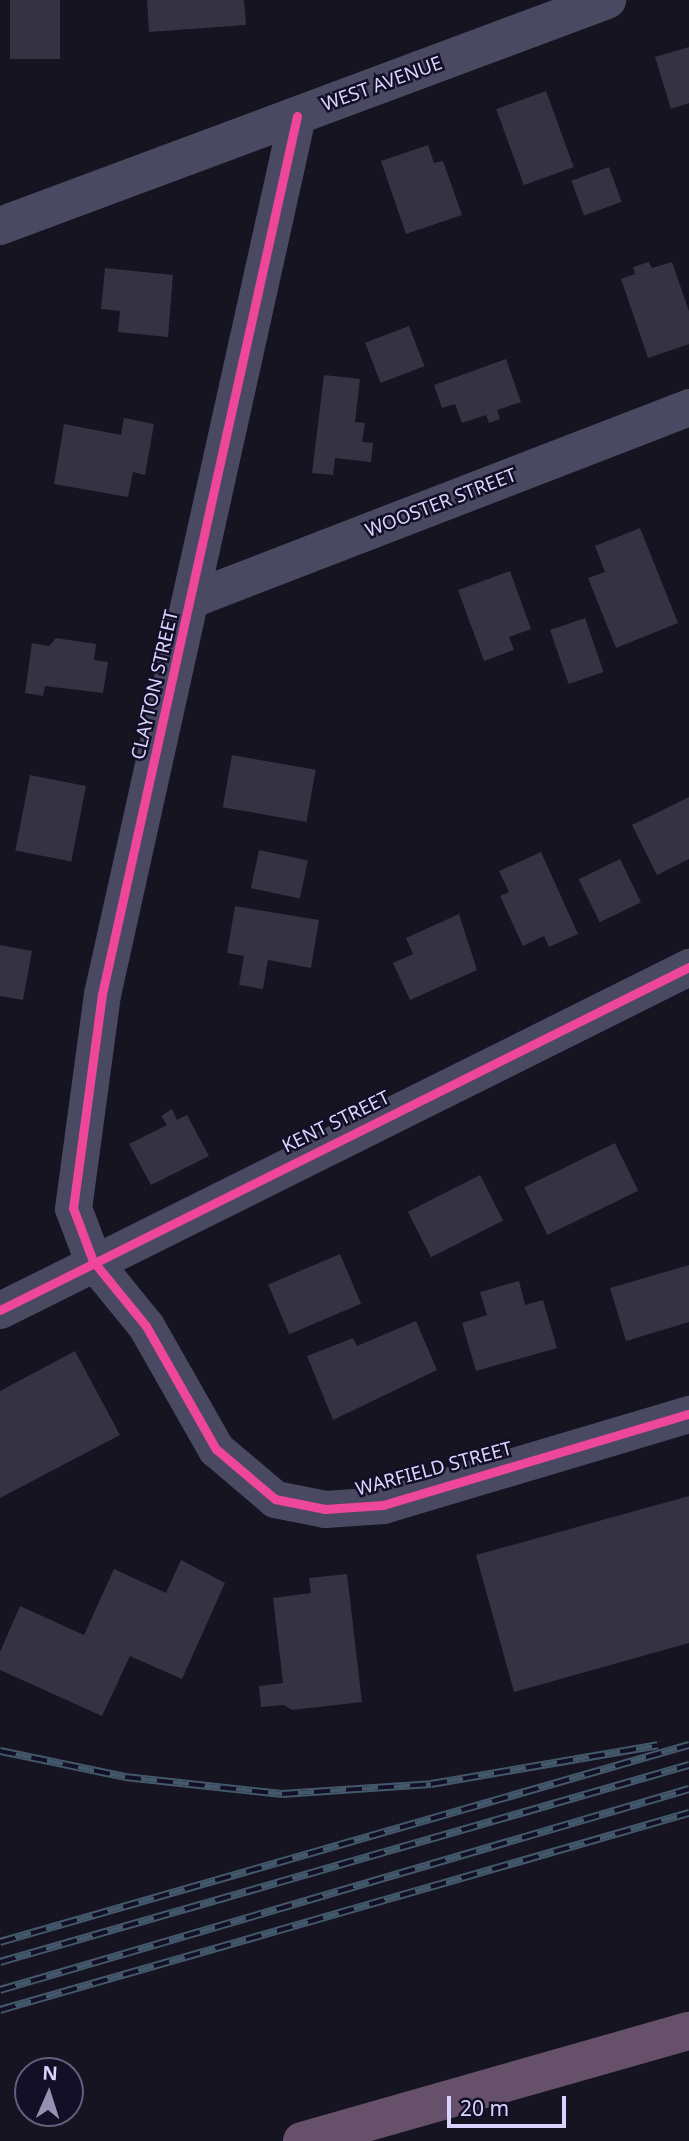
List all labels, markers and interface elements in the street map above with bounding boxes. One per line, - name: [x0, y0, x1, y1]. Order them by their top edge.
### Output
- street label: WEST AVENUE: [319, 52, 445, 116]
- street label: WOOSTER STREET: [362, 464, 520, 542]
- street label: CLAYTON STREET: [127, 608, 183, 762]
- street label: KENT STREET: [279, 1086, 393, 1158]
- street label: WARFIELD STREET: [353, 1437, 515, 1501]
- north arrow: [14, 2057, 84, 2127]
- text: N: [42, 2060, 58, 2086]
- scale bar: [451, 2082, 570, 2126]
- text: 20 m: [460, 2094, 509, 2122]

